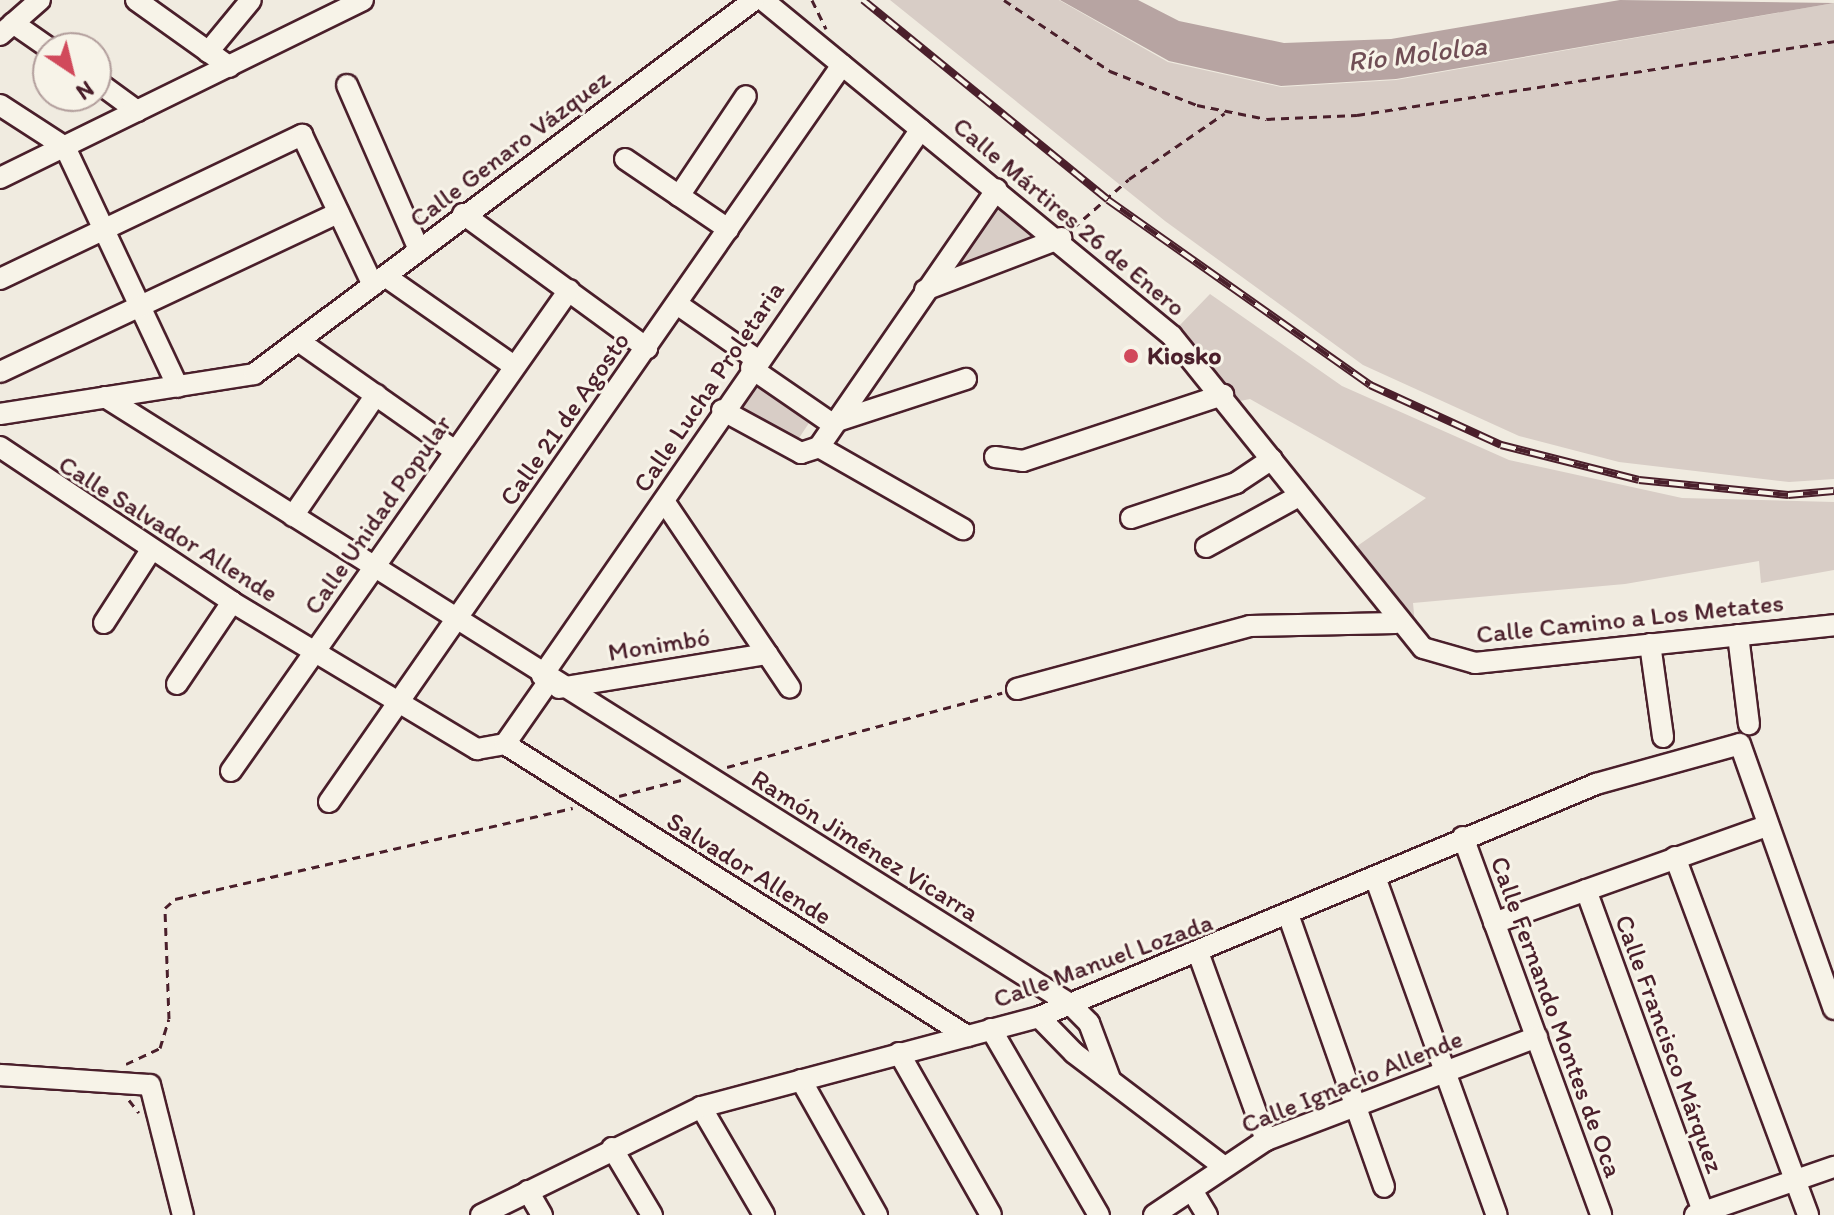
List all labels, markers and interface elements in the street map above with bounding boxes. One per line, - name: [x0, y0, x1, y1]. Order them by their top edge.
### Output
- water label: Río Mololoa: [1346, 28, 1488, 78]
- north arrow: [32, 32, 112, 112]
- street label: Calle Genaro Vázquez: [404, 64, 616, 234]
- text: N: [71, 75, 99, 106]
- street label: Calle Mártires 26 de Enero: [946, 111, 1192, 323]
- street label: Calle Lucha Proletaria: [627, 276, 791, 498]
- street label: Calle 21 de Agosto: [493, 326, 637, 512]
- place label: Kiosko: [1147, 340, 1222, 372]
- marker: Kiosko: [1122, 347, 1140, 365]
- street label: Calle Unidad Popular: [298, 410, 458, 620]
- street label: Calle Salvador Allende: [53, 449, 283, 609]
- street label: Calle Camino a Los Metates: [1475, 587, 1785, 651]
- street label: Monimbó: [606, 622, 712, 668]
- street label: Ramón Jiménez Vicarra: [745, 763, 985, 929]
- street label: Salvador Allende: [661, 806, 837, 932]
- street label: Calle Fernando Montes de Oca: [1484, 853, 1628, 1181]
- street label: Calle Manuel Lozada: [989, 907, 1217, 1015]
- street label: Calle Francisco Márquez: [1608, 911, 1730, 1177]
- street label: Calle Ignacio Allende: [1236, 1023, 1468, 1141]

